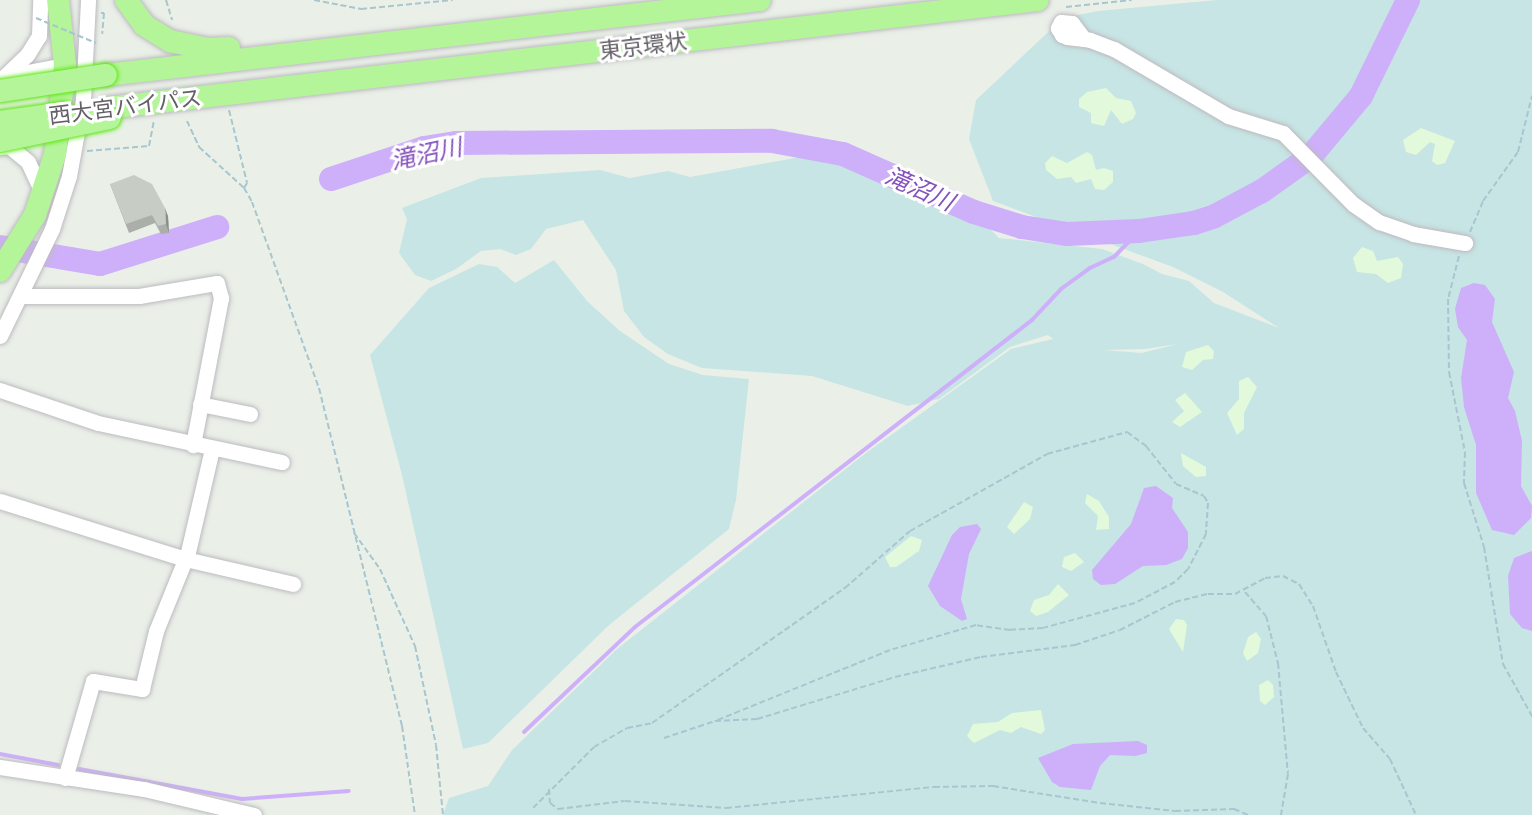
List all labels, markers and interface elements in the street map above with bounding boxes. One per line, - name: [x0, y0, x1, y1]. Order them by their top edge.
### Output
- street label: 東京環状: [598, 27, 688, 63]
- street label: 西大宮バイパス: [47, 84, 203, 128]
- water label: 滝沼川: [388, 131, 464, 175]
- water label: 滝沼川: [881, 160, 959, 216]

